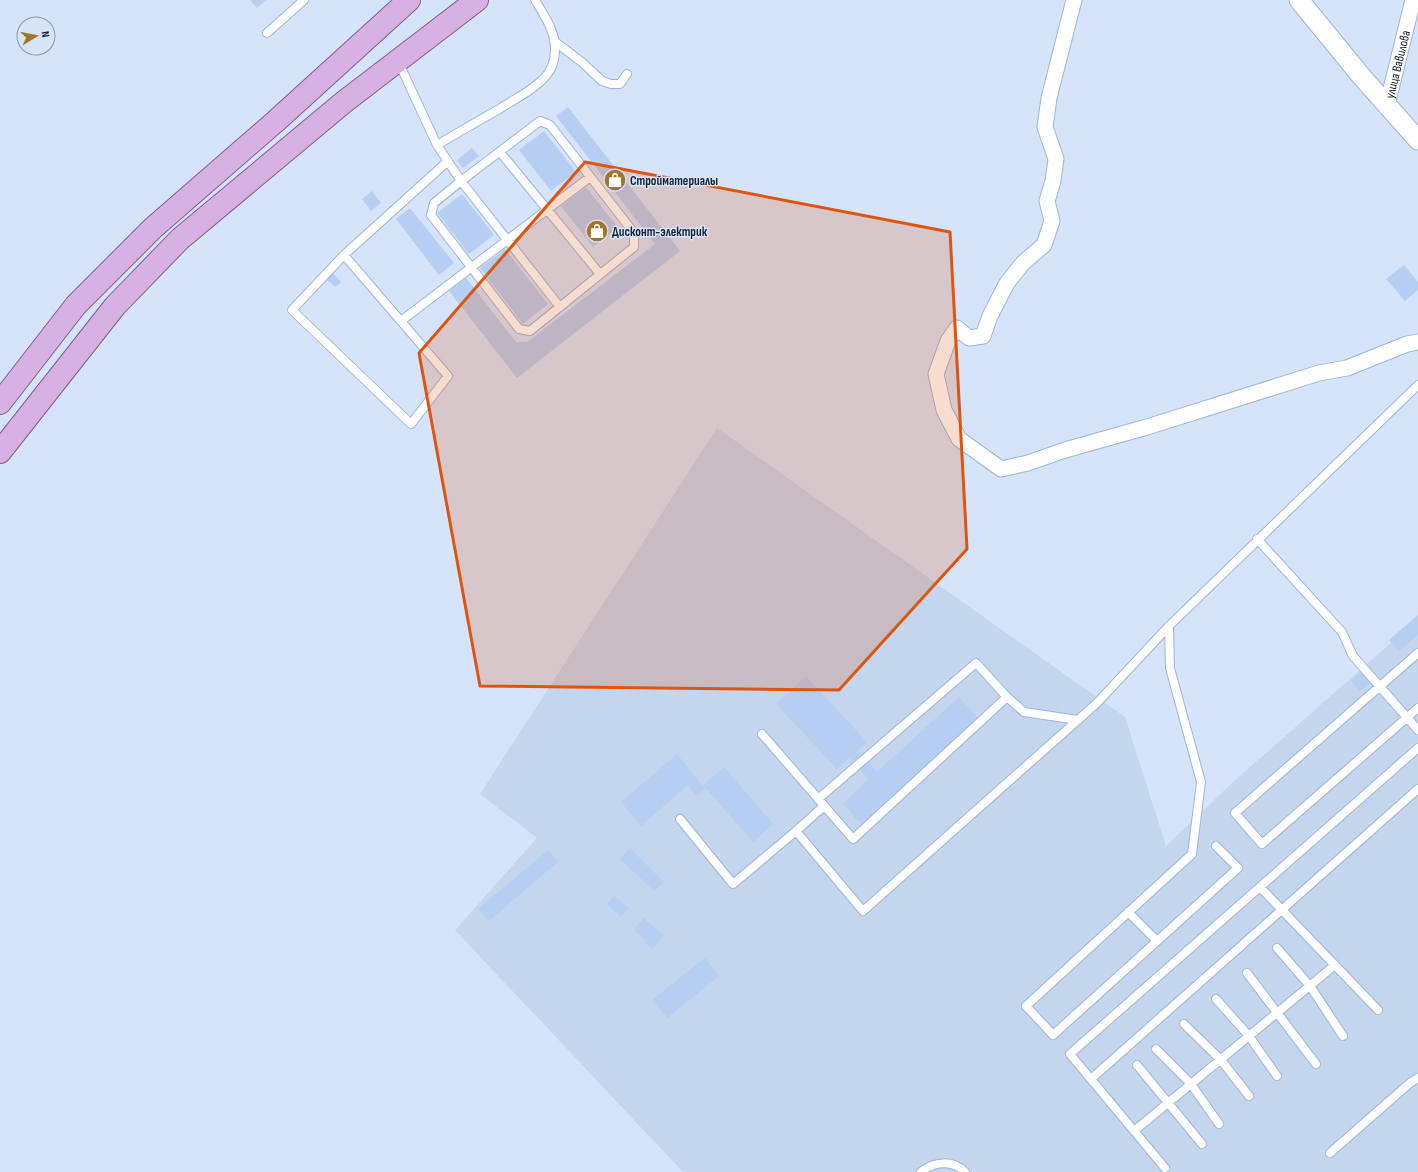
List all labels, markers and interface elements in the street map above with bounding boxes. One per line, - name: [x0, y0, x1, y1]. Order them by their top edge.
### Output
- north arrow: [16, 16, 56, 56]
- street label: улица Вавилова: [1382, 29, 1414, 100]
- text: N: [38, 30, 52, 38]
- shop icon: Стройматериалы: [602, 167, 628, 193]
- place label: Стройматериалы: [630, 173, 718, 189]
- shop icon: Дисконт-электрик: [584, 218, 610, 244]
- place label: Дисконт-электрик: [612, 224, 708, 240]

